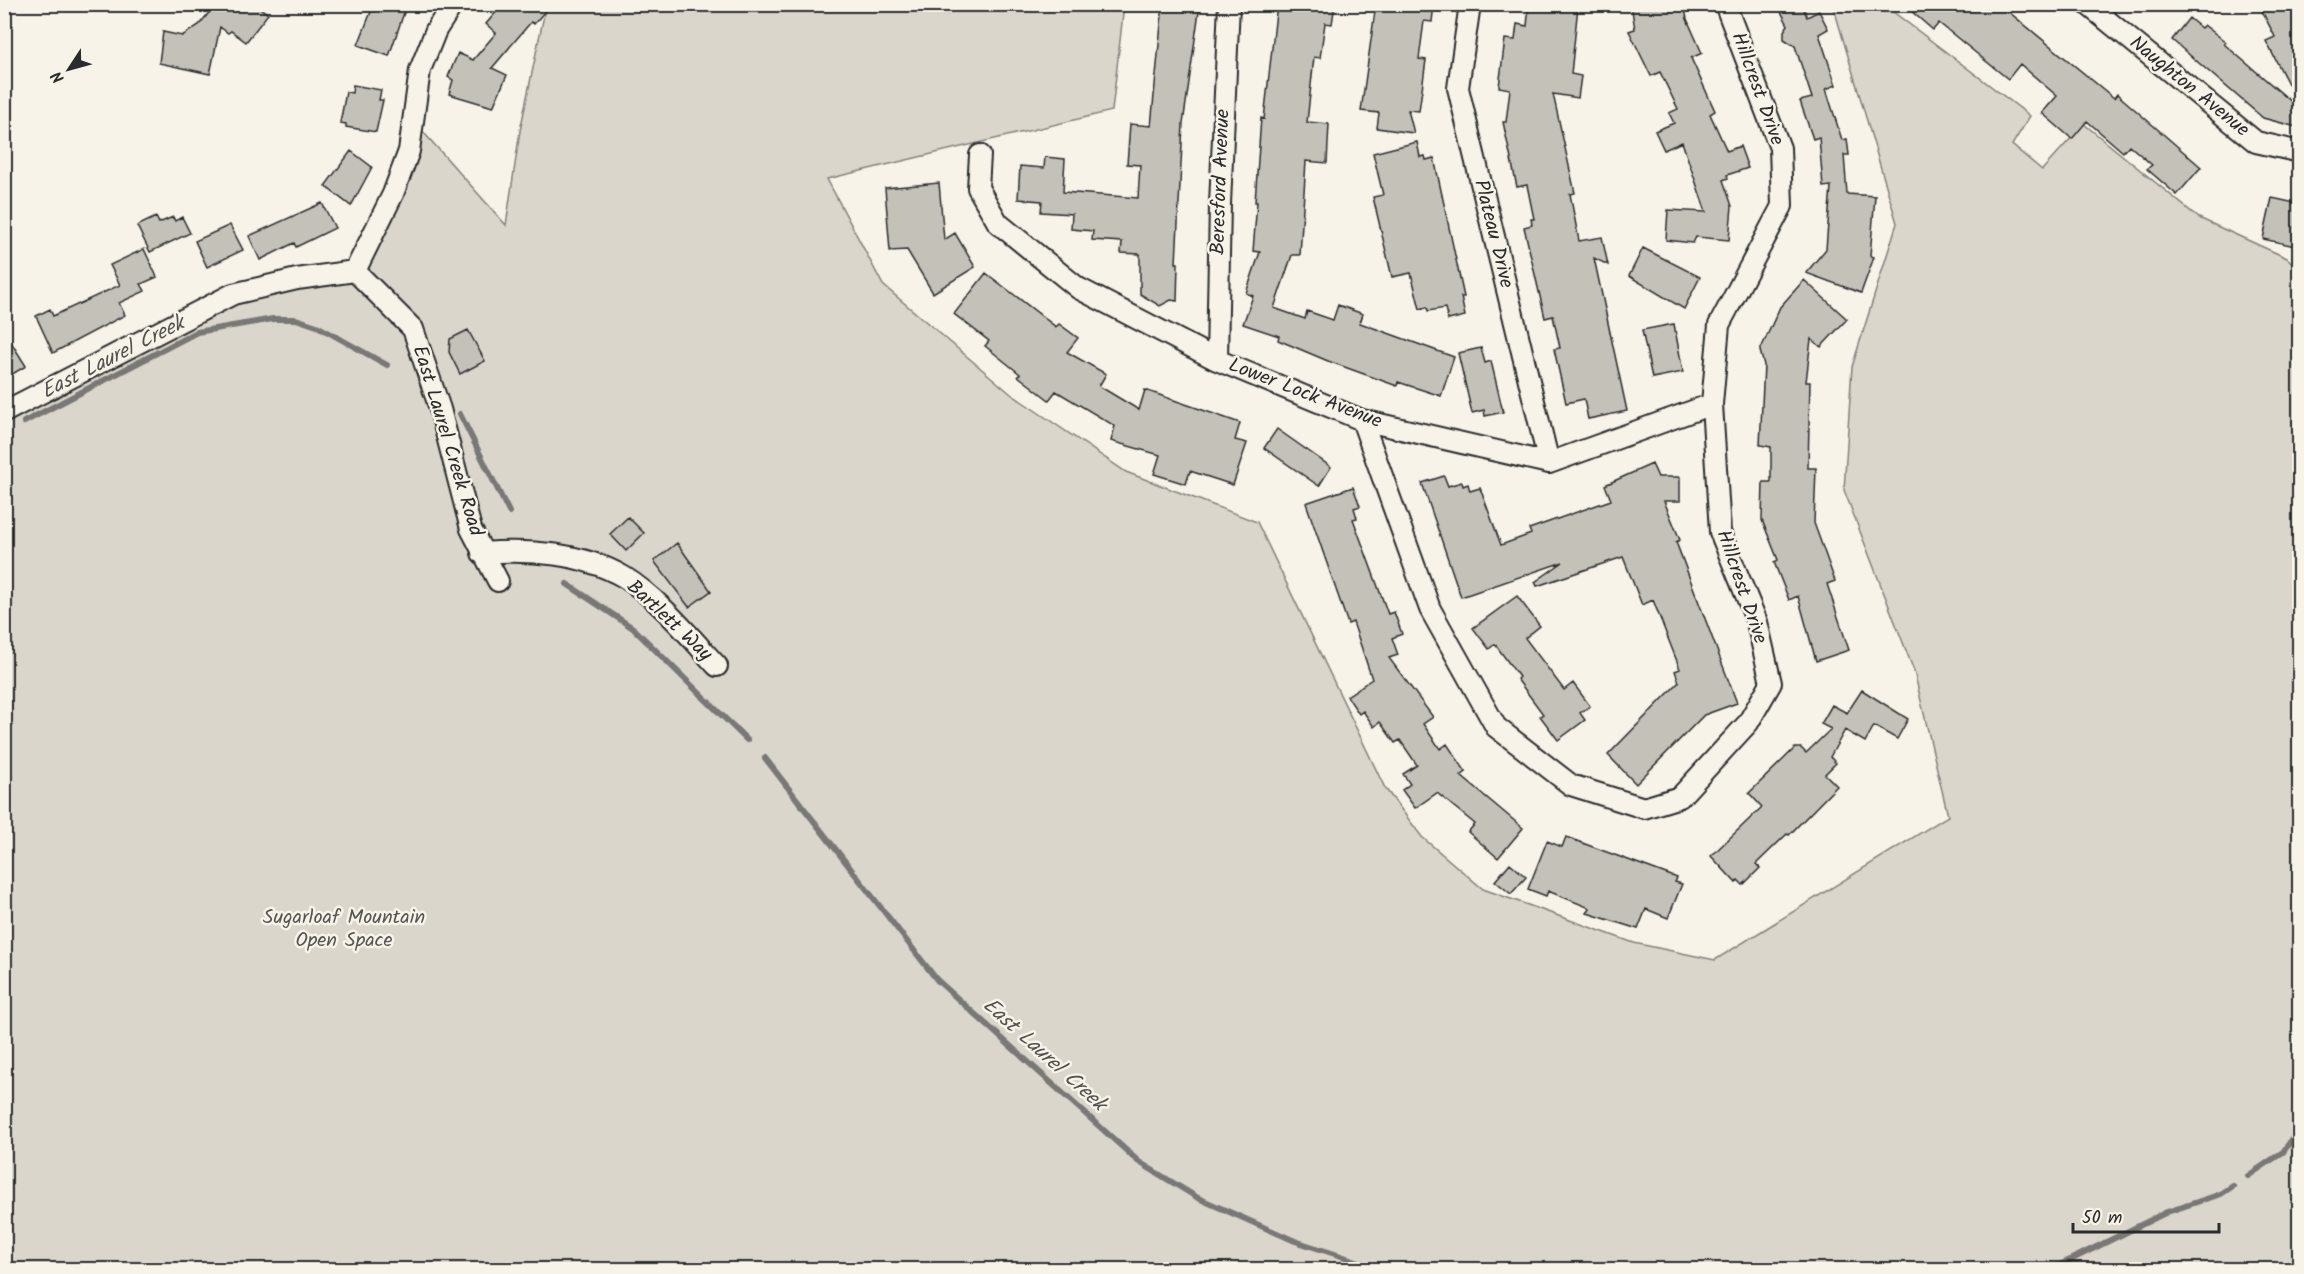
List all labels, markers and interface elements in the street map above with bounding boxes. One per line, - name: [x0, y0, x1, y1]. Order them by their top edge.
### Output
- street label: Hillcrest Drive: [1722, 28, 1792, 150]
- street label: Naughton Avenue: [2122, 28, 2256, 146]
- north arrow: [39, 39, 99, 99]
- text: N: [45, 65, 71, 88]
- street label: Beresford Avenue: [1202, 109, 1240, 255]
- street label: Plateau Drive: [1464, 176, 1522, 292]
- water label: East Laurel Creek: [35, 306, 193, 408]
- street label: East Laurel Creek Road: [403, 342, 492, 541]
- street label: Lower Lock Avenue: [1224, 350, 1386, 438]
- street label: Hillcrest Drive: [1707, 526, 1775, 648]
- street label: Bartlett Way: [618, 572, 720, 670]
- park label: Sugarloaf Mountain Open Space: [263, 902, 425, 957]
- water label: East Laurel Creek: [975, 990, 1116, 1122]
- scale bar: [2073, 1196, 2218, 1234]
- text: 50 m: [2082, 1204, 2122, 1233]

